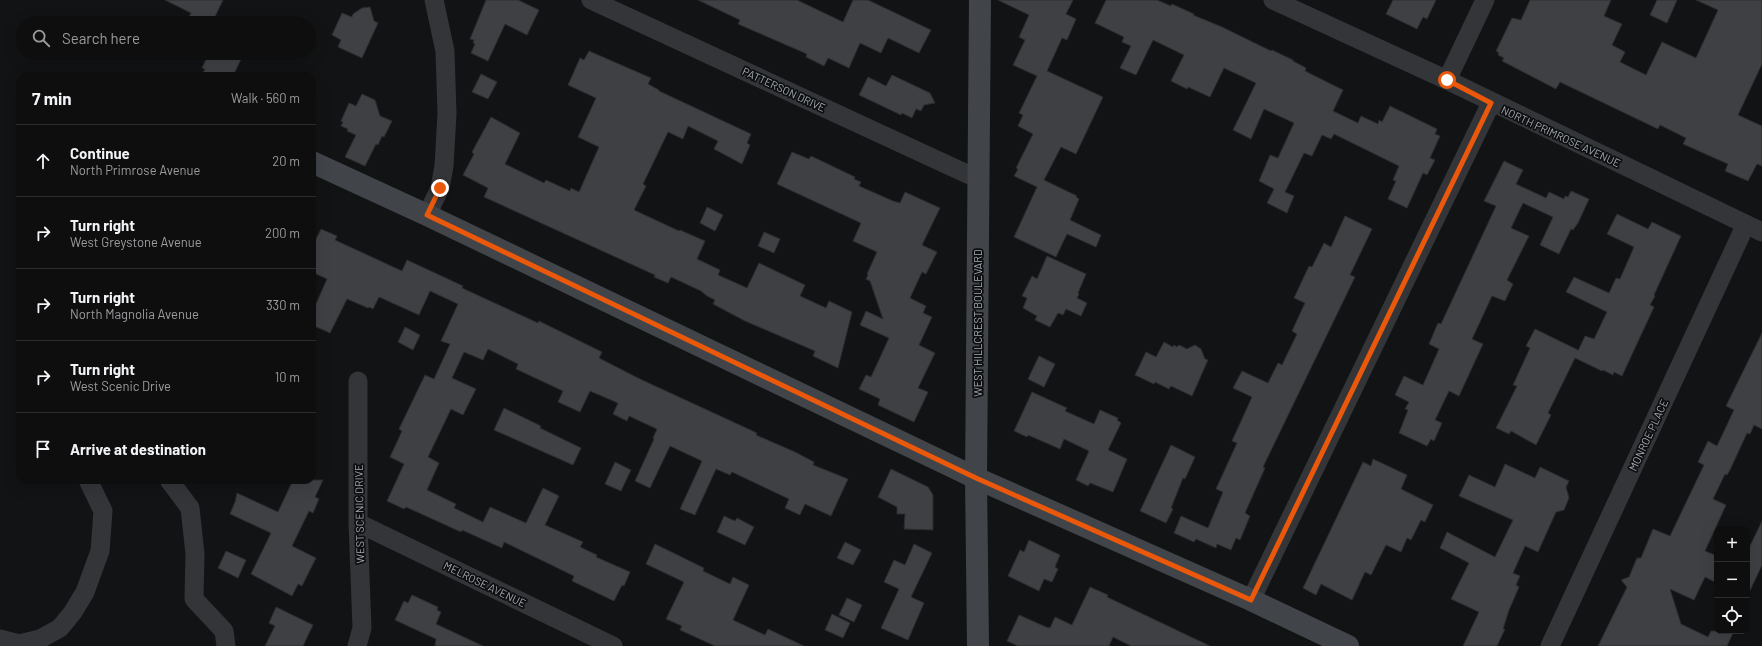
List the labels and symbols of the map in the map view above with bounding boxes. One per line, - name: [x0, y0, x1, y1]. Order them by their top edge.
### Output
- street label: PATTERSON DRIVE: [740, 64, 828, 114]
- route start: [1438, 71, 1456, 89]
- street label: NORTH PRIMROSE AVENUE: [1499, 103, 1623, 169]
- route end: [431, 179, 449, 197]
- street label: WEST HILLCREST BOULEVARD: [971, 249, 984, 397]
- street label: MONROE PLACE: [1626, 397, 1670, 473]
- street label: WEST SCENIC DRIVE: [352, 464, 366, 564]
- street label: MELROSE AVENUE: [442, 558, 529, 610]

